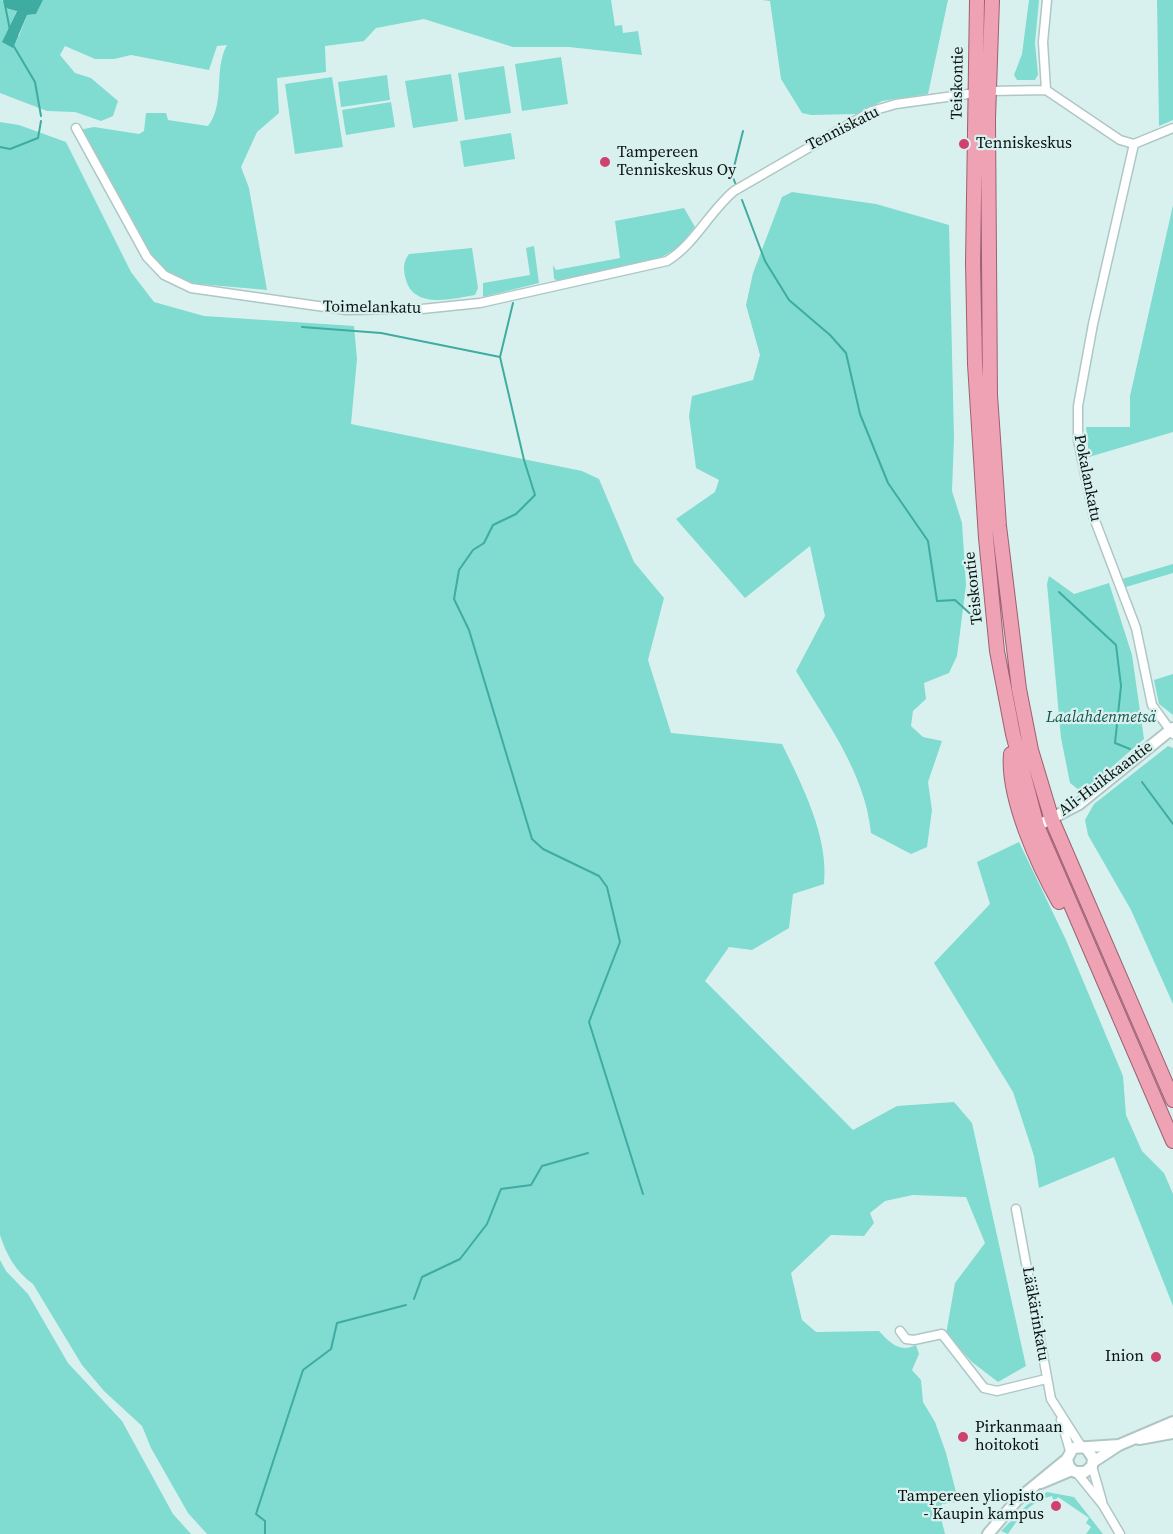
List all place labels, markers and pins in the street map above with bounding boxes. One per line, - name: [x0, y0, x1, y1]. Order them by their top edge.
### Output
- place label: Tenniskeskus: [976, 134, 1072, 154]
- marker: Tenniskeskus: [957, 137, 971, 151]
- place label: Tampereen Tenniskeskus Oy: [617, 143, 736, 181]
- marker: Tampereen Tenniskeskus Oy: [598, 155, 612, 169]
- place label: Inion: [1105, 1347, 1144, 1367]
- marker: Inion: [1149, 1350, 1163, 1364]
- place label: Pirkanmaan hoitokoti: [975, 1418, 1063, 1456]
- marker: Pirkanmaan hoitokoti: [956, 1430, 970, 1444]
- place label: Tampereen yliopisto - Kaupin kampus: [898, 1487, 1044, 1525]
- marker: Tampereen yliopisto - Kaupin kampus: [1049, 1499, 1063, 1513]

